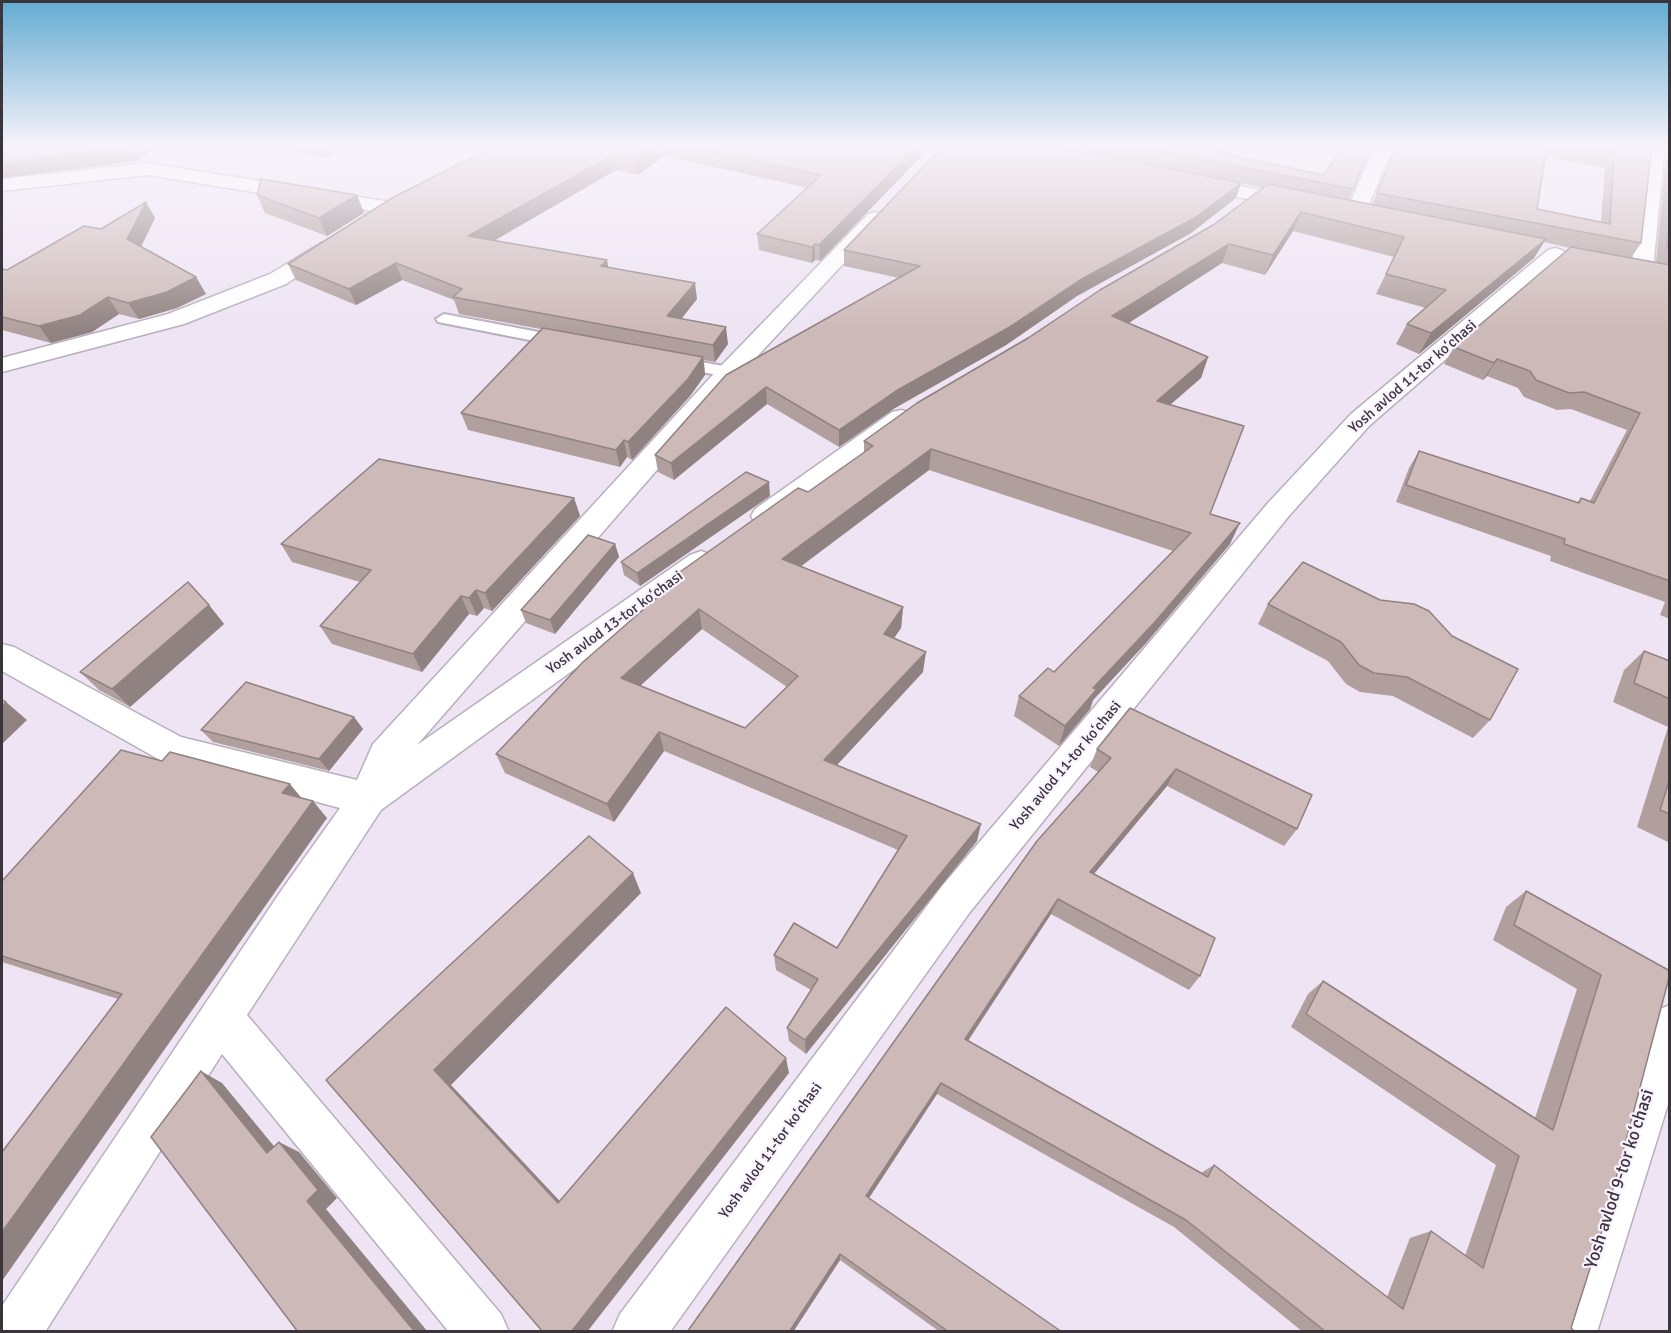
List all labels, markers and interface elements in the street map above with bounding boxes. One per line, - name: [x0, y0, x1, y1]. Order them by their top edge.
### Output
- street label: Yosh avlod 11-tor koʻchasi: [1345, 316, 1481, 438]
- street label: Yosh avlod 13-tor koʻchasi: [543, 567, 687, 679]
- street label: Yosh avlod 11-tor koʻchasi: [1006, 697, 1126, 835]
- street label: Yosh avlod 11-tor koʻchasi: [716, 1079, 826, 1223]
- street label: Yosh avlod 9-tor koʻchasi: [1581, 1086, 1659, 1272]

